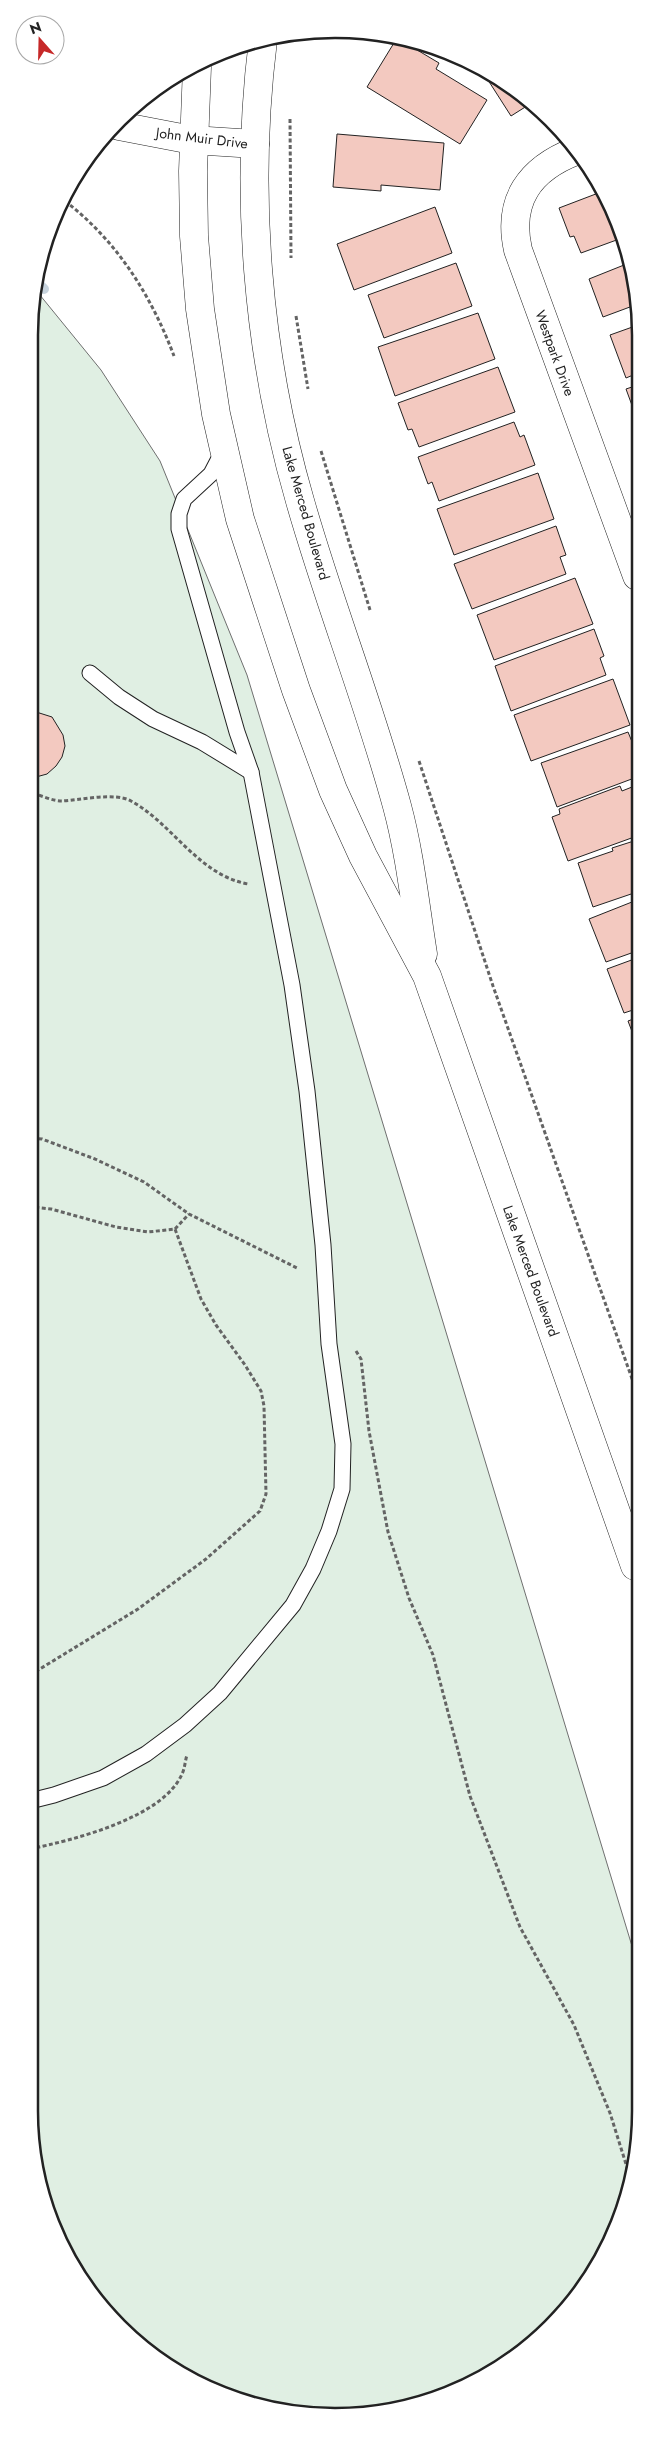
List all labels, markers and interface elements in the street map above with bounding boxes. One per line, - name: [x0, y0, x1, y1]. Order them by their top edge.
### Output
- north arrow: [15, 15, 65, 65]
- text: N: [27, 16, 44, 39]
- street label: John Muir Drive: [153, 122, 249, 154]
- street label: Westpark Drive: [530, 307, 580, 399]
- street label: Lake Merced Boulevard: [277, 444, 335, 582]
- street label: Lake Merced Boulevard: [498, 1203, 564, 1339]

